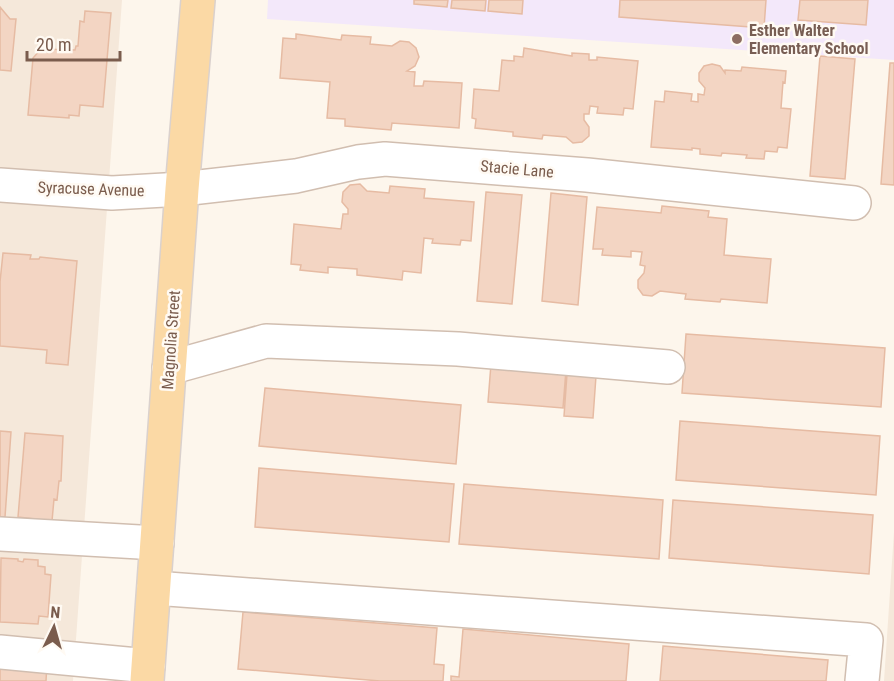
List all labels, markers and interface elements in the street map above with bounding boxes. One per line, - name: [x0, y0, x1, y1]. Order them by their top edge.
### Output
- place label: Esther Walter Elementary School: [749, 21, 868, 58]
- scale bar: [27, 24, 120, 62]
- marker: Esther Walter Elementary School: [730, 32, 744, 46]
- text: 20 m: [36, 34, 71, 55]
- street label: Stacie Lane: [480, 156, 554, 182]
- street label: Syracuse Avenue: [37, 178, 145, 200]
- street label: Magnolia Street: [158, 289, 184, 390]
- north arrow: [24, 597, 84, 657]
- text: N: [50, 603, 61, 622]

